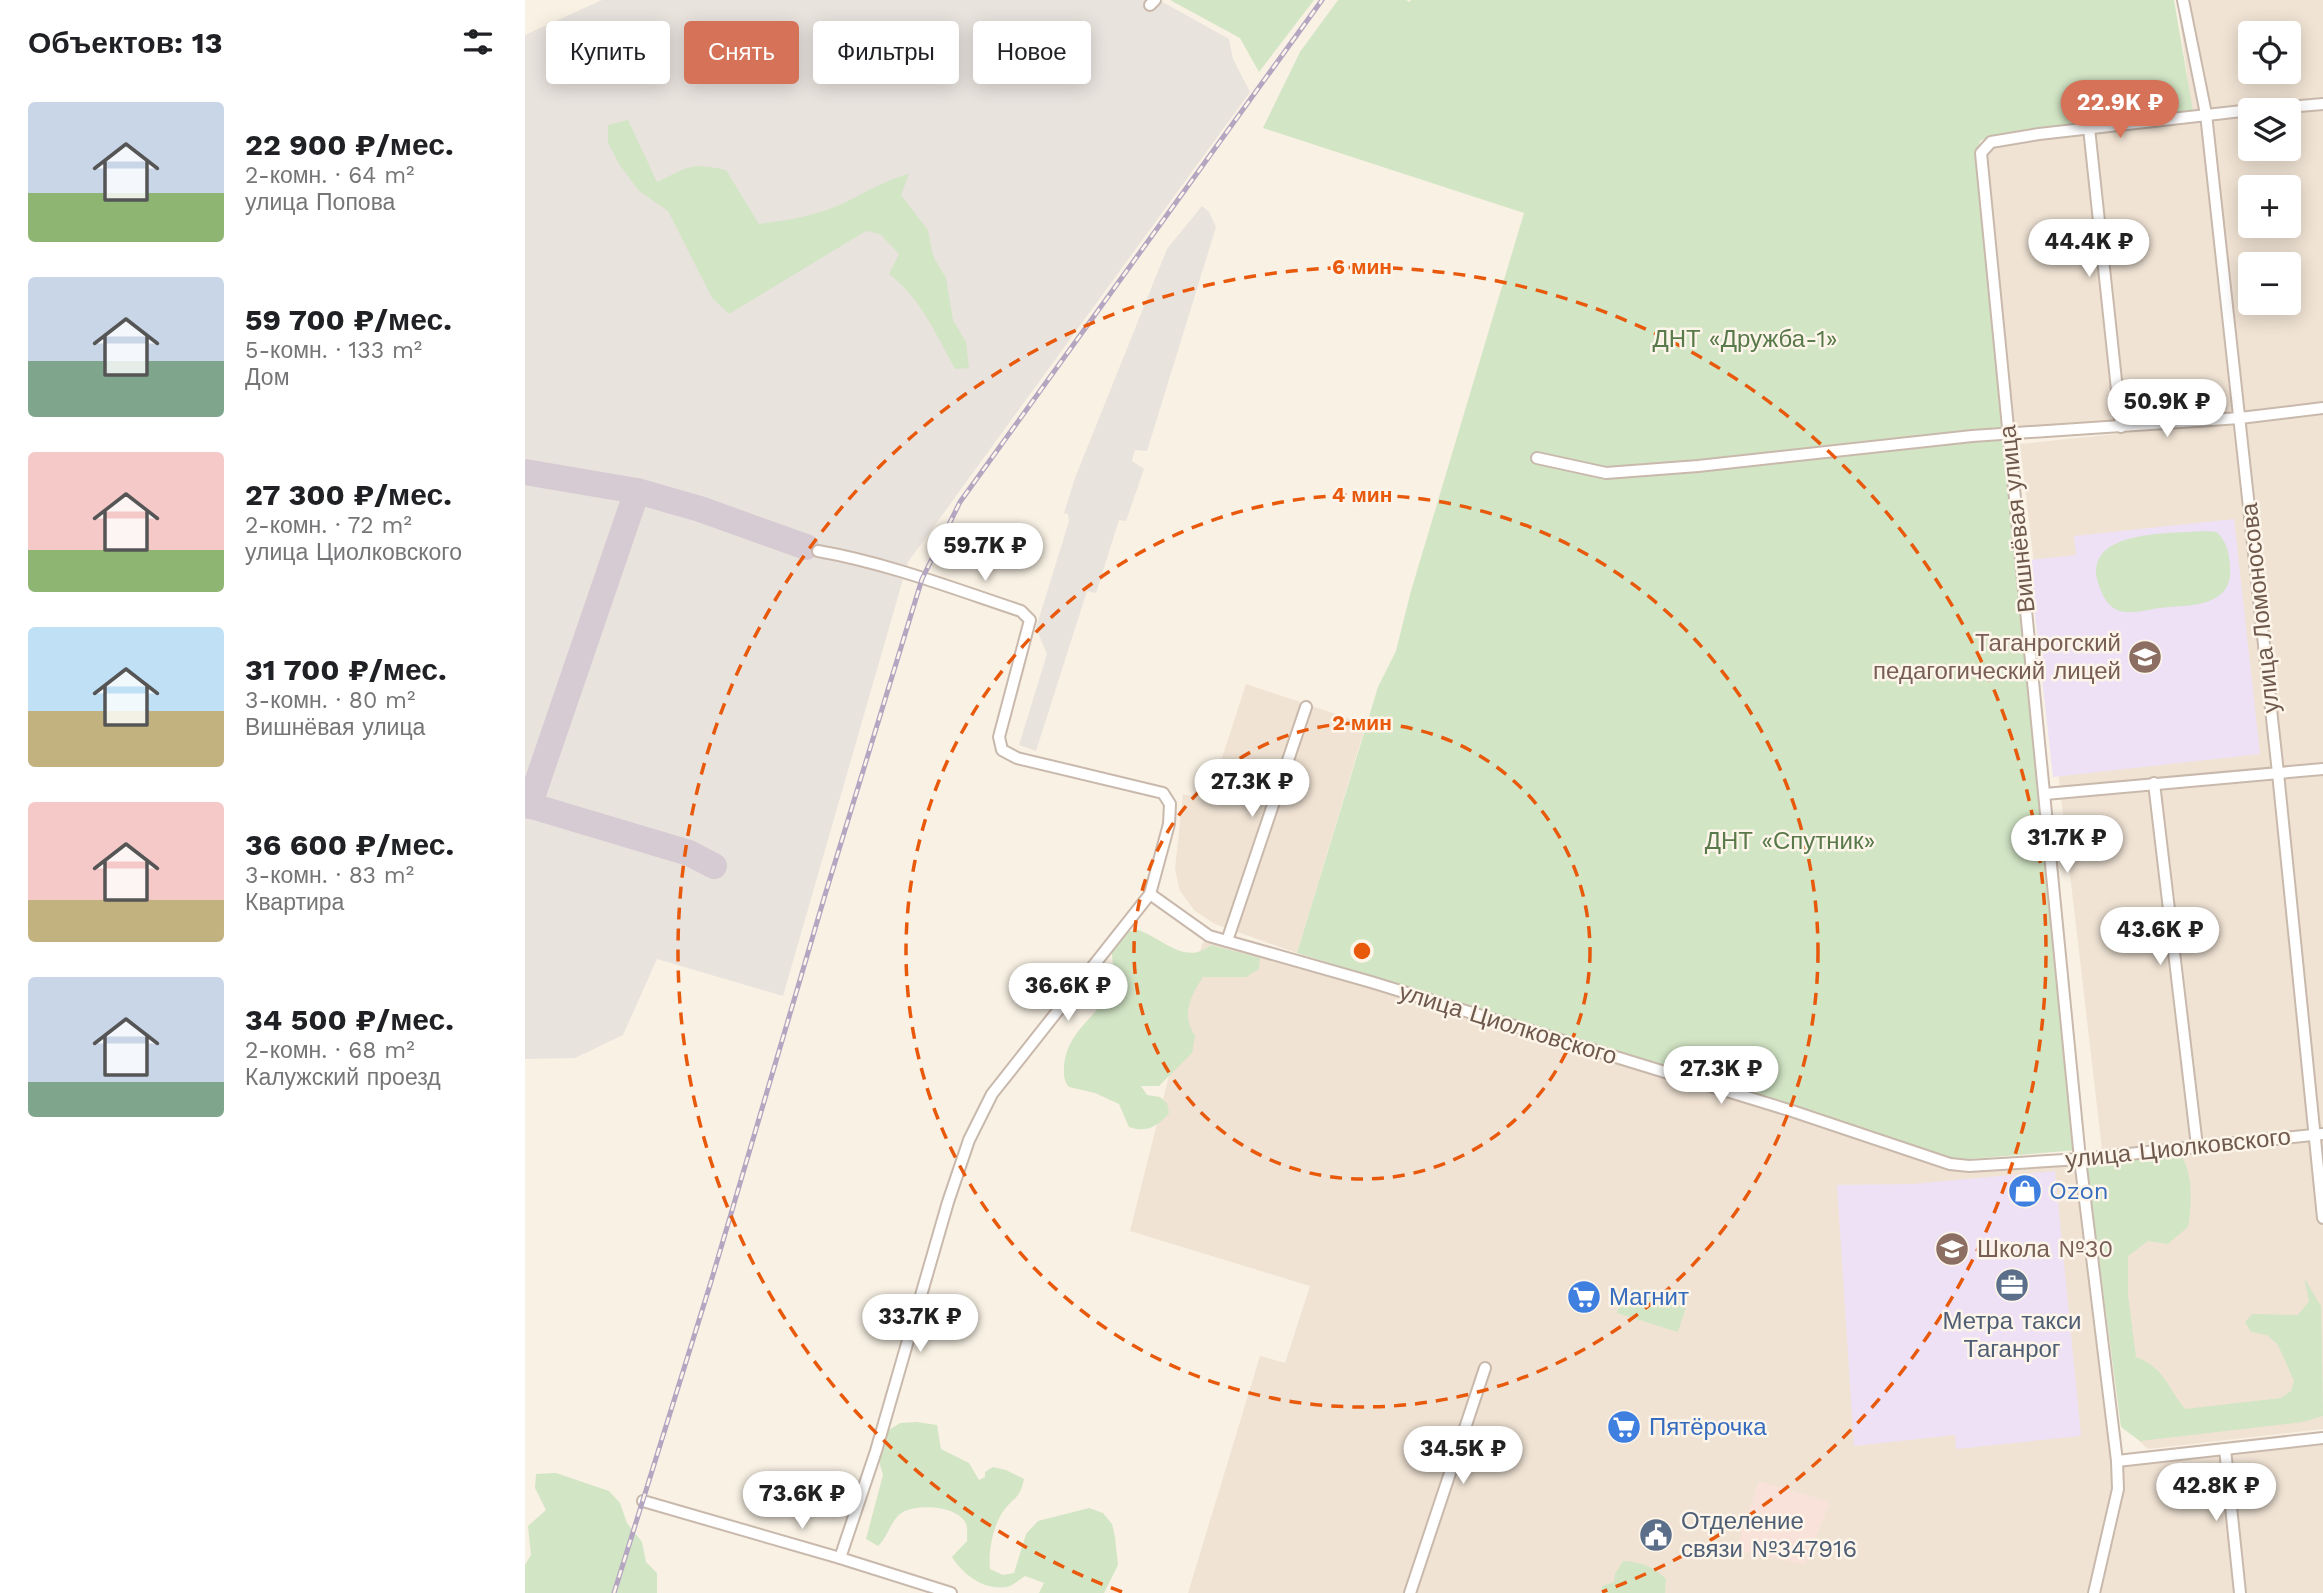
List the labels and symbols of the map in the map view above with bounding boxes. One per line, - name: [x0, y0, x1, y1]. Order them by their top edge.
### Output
- pin: 22.9K ₽: [2055, 80, 2185, 140]
- pin: 44.4K ₽: [2024, 219, 2154, 279]
- text: 6 мин: [1332, 254, 1392, 279]
- park label: ДНТ «Дружба-1»: [1652, 325, 1838, 353]
- pin: 50.9K ₽: [2102, 380, 2232, 439]
- street label: Вишнёвая улица: [1993, 423, 2041, 614]
- text: 4 мин: [1332, 482, 1392, 507]
- street label: улица Ломоносова: [2235, 501, 2285, 714]
- pin: 59.7K ₽: [920, 524, 1050, 583]
- place label: Таганрогский педагогический лицей: [1873, 629, 2121, 685]
- school or university icon: Таганрогский педагогический лицей: [2126, 638, 2164, 676]
- text: 2 мин: [1332, 710, 1392, 735]
- pin: 27.3K ₽: [1187, 760, 1317, 819]
- pin: 31.7K ₽: [2002, 816, 2132, 875]
- park label: ДНТ «Спутник»: [1705, 827, 1875, 855]
- pin: 43.6K ₽: [2095, 908, 2225, 967]
- centre of rings: [1350, 939, 1374, 963]
- pin: 36.6K ₽: [1003, 964, 1133, 1023]
- street label: улица Циолковского: [1396, 978, 1620, 1070]
- pin: 27.3K ₽: [1656, 1046, 1786, 1106]
- street label: улица Циолковского: [2064, 1122, 2292, 1174]
- shop icon: Ozon: [2006, 1172, 2044, 1210]
- place label: Ozon: [2049, 1177, 2109, 1205]
- school or university icon: Школа №30: [1933, 1230, 1971, 1268]
- place label: Школа №30: [1977, 1235, 2113, 1263]
- office icon: Метра такси Таганрог: [1993, 1266, 2031, 1304]
- supermarket icon: Магнит: [1565, 1278, 1603, 1316]
- place label: Магнит: [1609, 1283, 1689, 1311]
- pin: 33.7K ₽: [855, 1294, 985, 1354]
- place label: Метра такси Таганрог: [1943, 1307, 2081, 1363]
- supermarket icon: Пятёрочка: [1605, 1408, 1643, 1446]
- place label: Пятёрочка: [1649, 1413, 1767, 1441]
- pin: 34.5K ₽: [1398, 1426, 1528, 1486]
- pin: 42.8K ₽: [2151, 1464, 2281, 1523]
- pin: 73.6K ₽: [737, 1472, 867, 1531]
- place label: Отделение связи №347916: [1681, 1507, 1857, 1563]
- public building icon: Отделение связи №347916: [1637, 1516, 1675, 1554]

